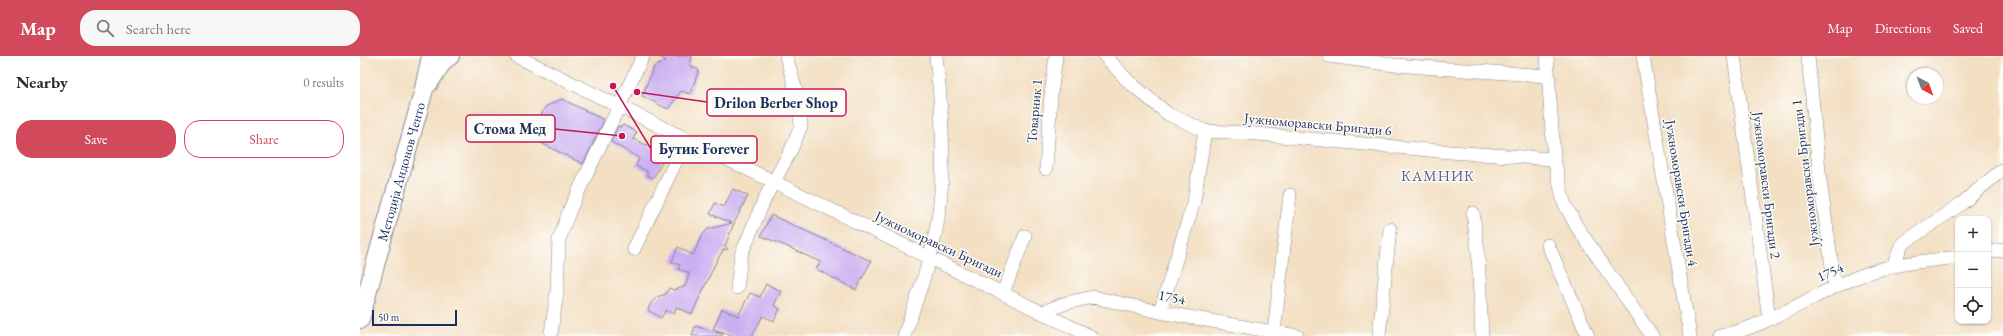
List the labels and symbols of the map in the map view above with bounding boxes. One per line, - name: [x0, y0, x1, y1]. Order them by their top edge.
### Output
- north arrow: [1907, 68, 1943, 104]
- street label: Товарник 1: [1022, 78, 1046, 144]
- callout: Drilon Berber Shop: [707, 89, 846, 116]
- text: Drilon Berber Shop: [714, 93, 838, 112]
- street label: Јужноморавски Бригади 1: [1787, 98, 1823, 249]
- street label: Методија Андонов Ченто: [373, 100, 429, 243]
- street label: Јужноморавски Бригади 6: [1242, 108, 1393, 139]
- street label: Јужноморавски Бригади 2: [1749, 109, 1785, 260]
- callout: Стома Мед: [466, 115, 555, 142]
- street label: Јужноморавски Бригади 4: [1661, 117, 1703, 268]
- text: Стома Мед: [474, 119, 546, 138]
- callout: Бутик Forever: [651, 136, 757, 163]
- text: Бутик Forever: [659, 139, 750, 158]
- district label: КАМНИК: [1401, 166, 1475, 185]
- street label: Јужноморавски Бригади: [872, 206, 1006, 282]
- street label: 1754: [1814, 258, 1846, 286]
- street label: 1754: [1157, 286, 1187, 308]
- scale bar: [372, 308, 457, 327]

